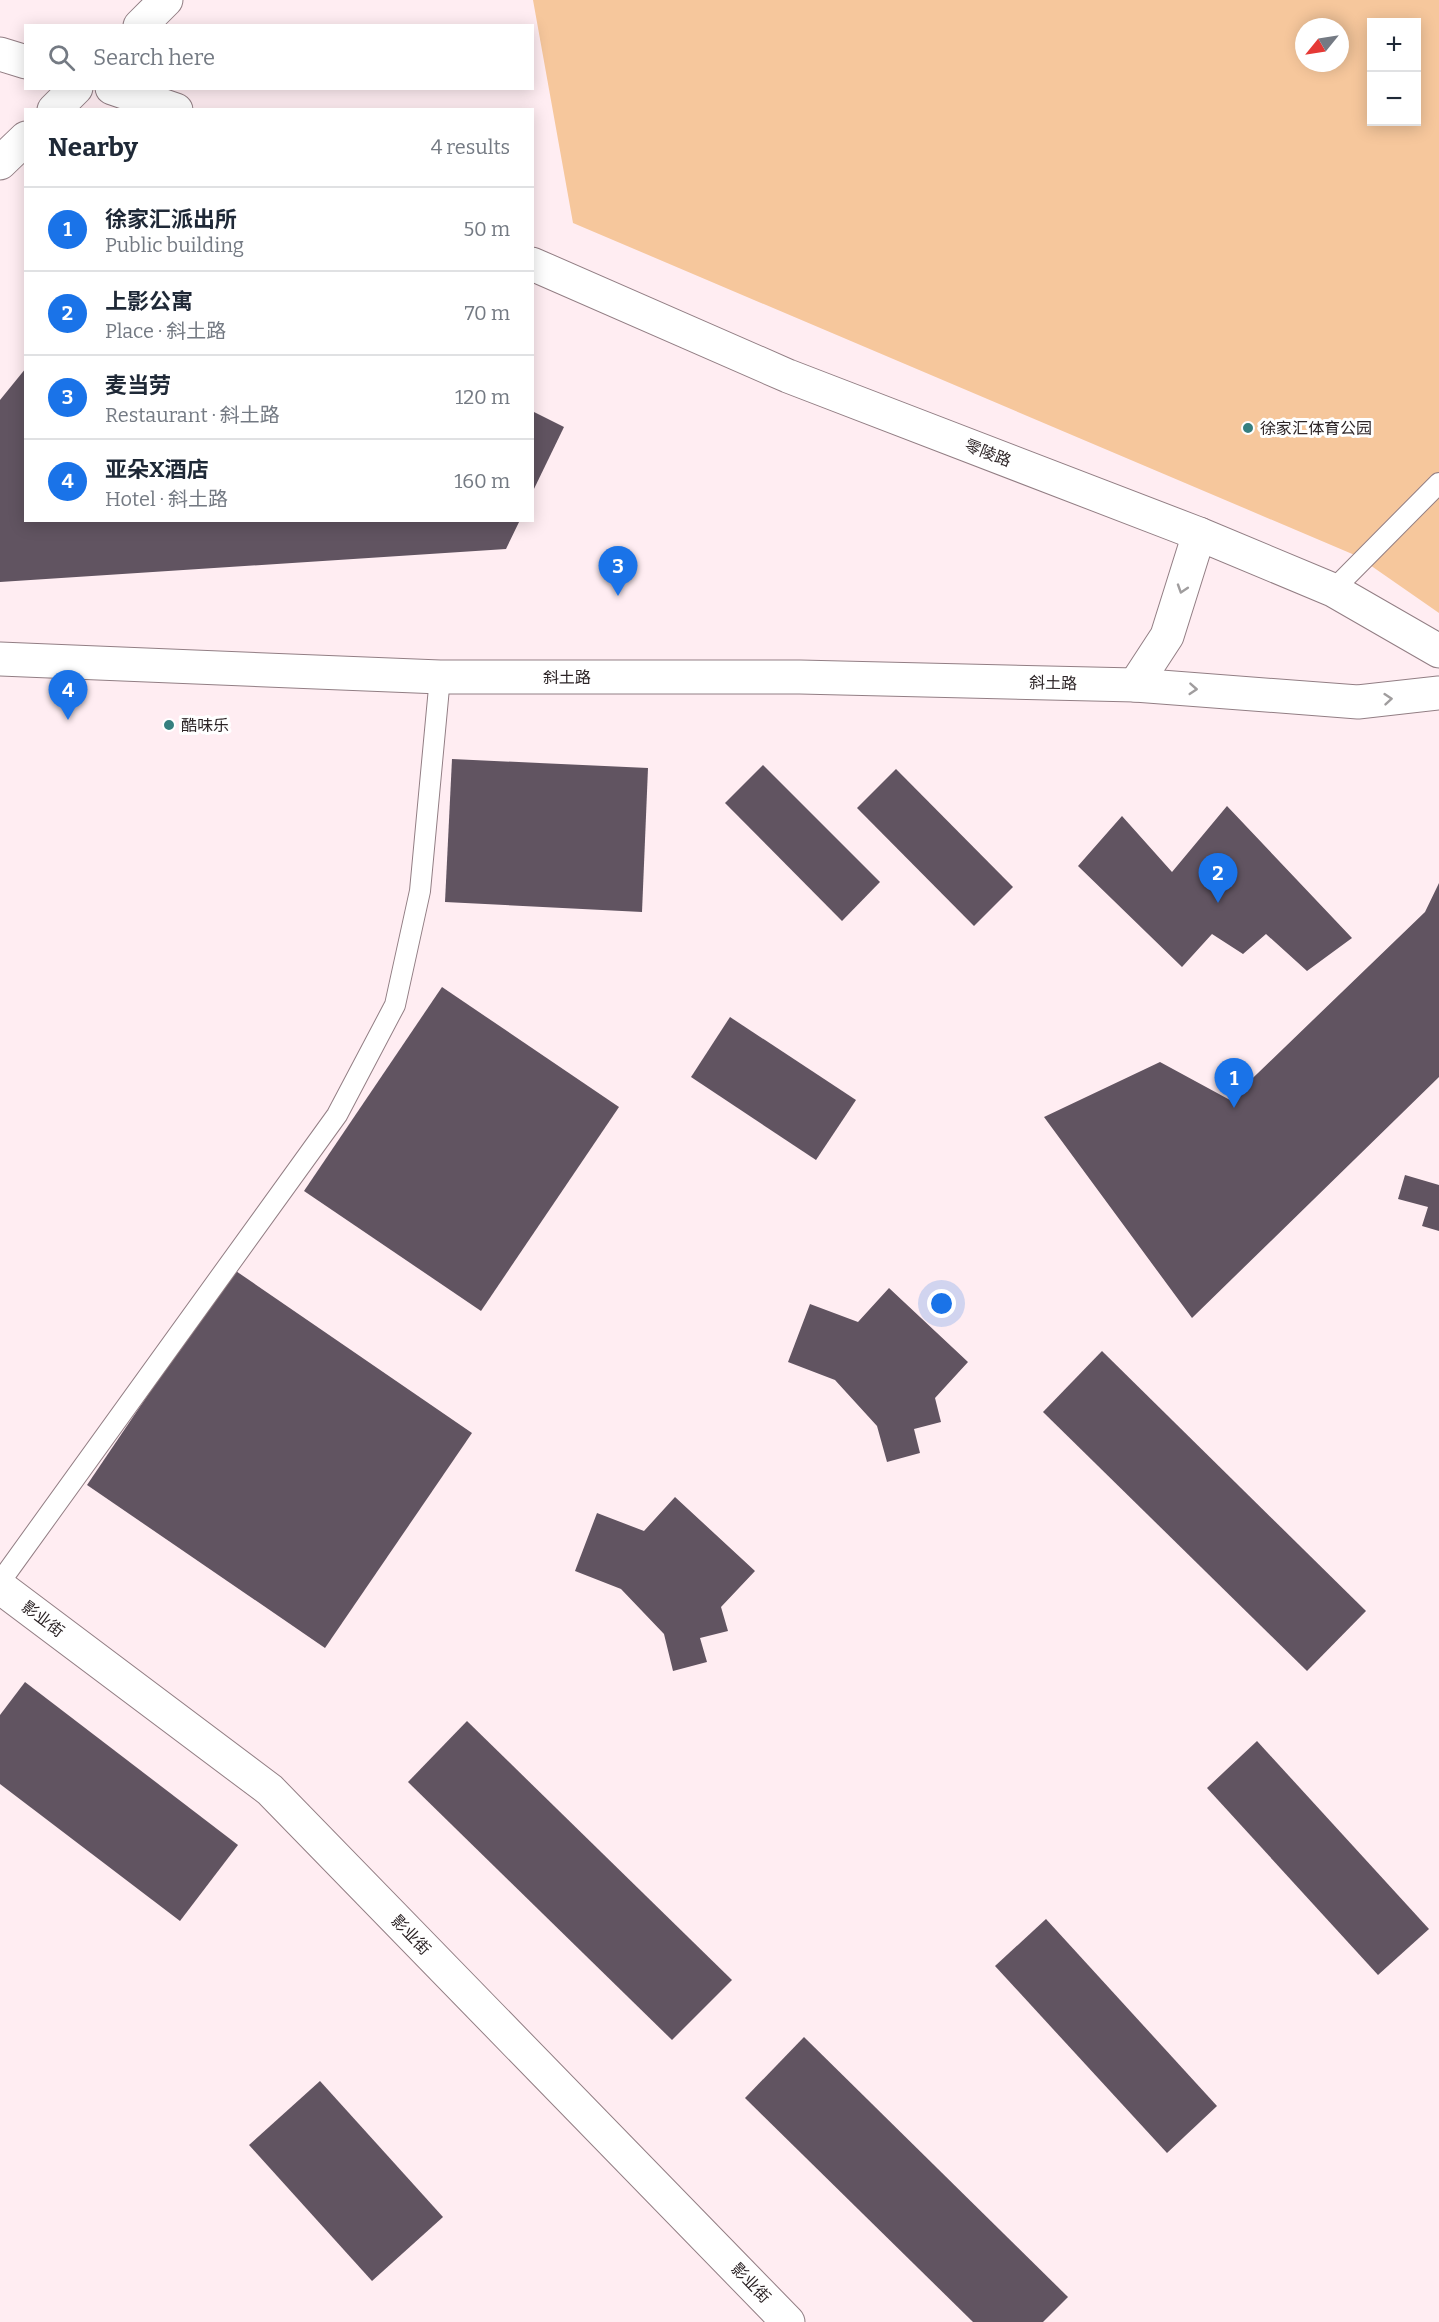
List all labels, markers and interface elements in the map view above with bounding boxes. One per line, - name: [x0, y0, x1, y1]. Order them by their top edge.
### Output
- north arrow: [1295, 18, 1349, 72]
- map controls: [1367, 18, 1421, 126]
- button: +: [1367, 18, 1421, 72]
- search box: [24, 24, 534, 90]
- icon: search: [45, 41, 78, 74]
- text: Search here: [93, 44, 215, 71]
- button: −: [1367, 72, 1421, 126]
- text: Nearby: [48, 132, 138, 163]
- text: 4 results: [431, 135, 510, 159]
- text: 徐家汇派出所: [105, 206, 237, 233]
- text: 1: [63, 217, 72, 241]
- text: 50 m: [463, 217, 510, 241]
- text: Public building: [105, 233, 244, 257]
- text: 上影公寓: [105, 288, 193, 315]
- text: 2: [62, 301, 73, 325]
- text: 70 m: [464, 301, 510, 325]
- text: Place · 斜土路: [105, 319, 226, 343]
- text: 麦当劳: [105, 372, 171, 399]
- text: 3: [62, 385, 73, 409]
- text: 120 m: [455, 385, 510, 409]
- text: Restaurant · 斜土路: [105, 403, 280, 427]
- place label: 徐家汇体育公园: [1260, 419, 1372, 438]
- marker: 徐家汇体育公园: [1241, 421, 1255, 435]
- street label: 零陵路: [962, 436, 1014, 470]
- text: 亚朵X酒店: [105, 456, 209, 483]
- text: 4: [61, 469, 74, 493]
- text: 160 m: [454, 469, 510, 493]
- text: Hotel · 斜土路: [105, 487, 228, 511]
- pin: 3: [598, 546, 638, 596]
- one-way arrow: [1177, 583, 1189, 594]
- street label: 斜土路: [543, 668, 591, 687]
- pin: 4: [48, 670, 88, 720]
- street label: 斜土路: [1029, 673, 1077, 693]
- one-way arrow: [1189, 682, 1198, 695]
- one-way arrow: [1383, 693, 1392, 706]
- place label: 酷味乐: [181, 716, 229, 735]
- marker: 酷味乐: [162, 718, 176, 732]
- pin: 2: [1198, 854, 1238, 903]
- pin: 1: [1214, 1058, 1254, 1108]
- your location: [927, 1289, 956, 1318]
- street label: 影业街: [18, 1597, 68, 1641]
- street label: 影业街: [387, 1911, 435, 1959]
- street label: 影业街: [727, 2259, 775, 2307]

